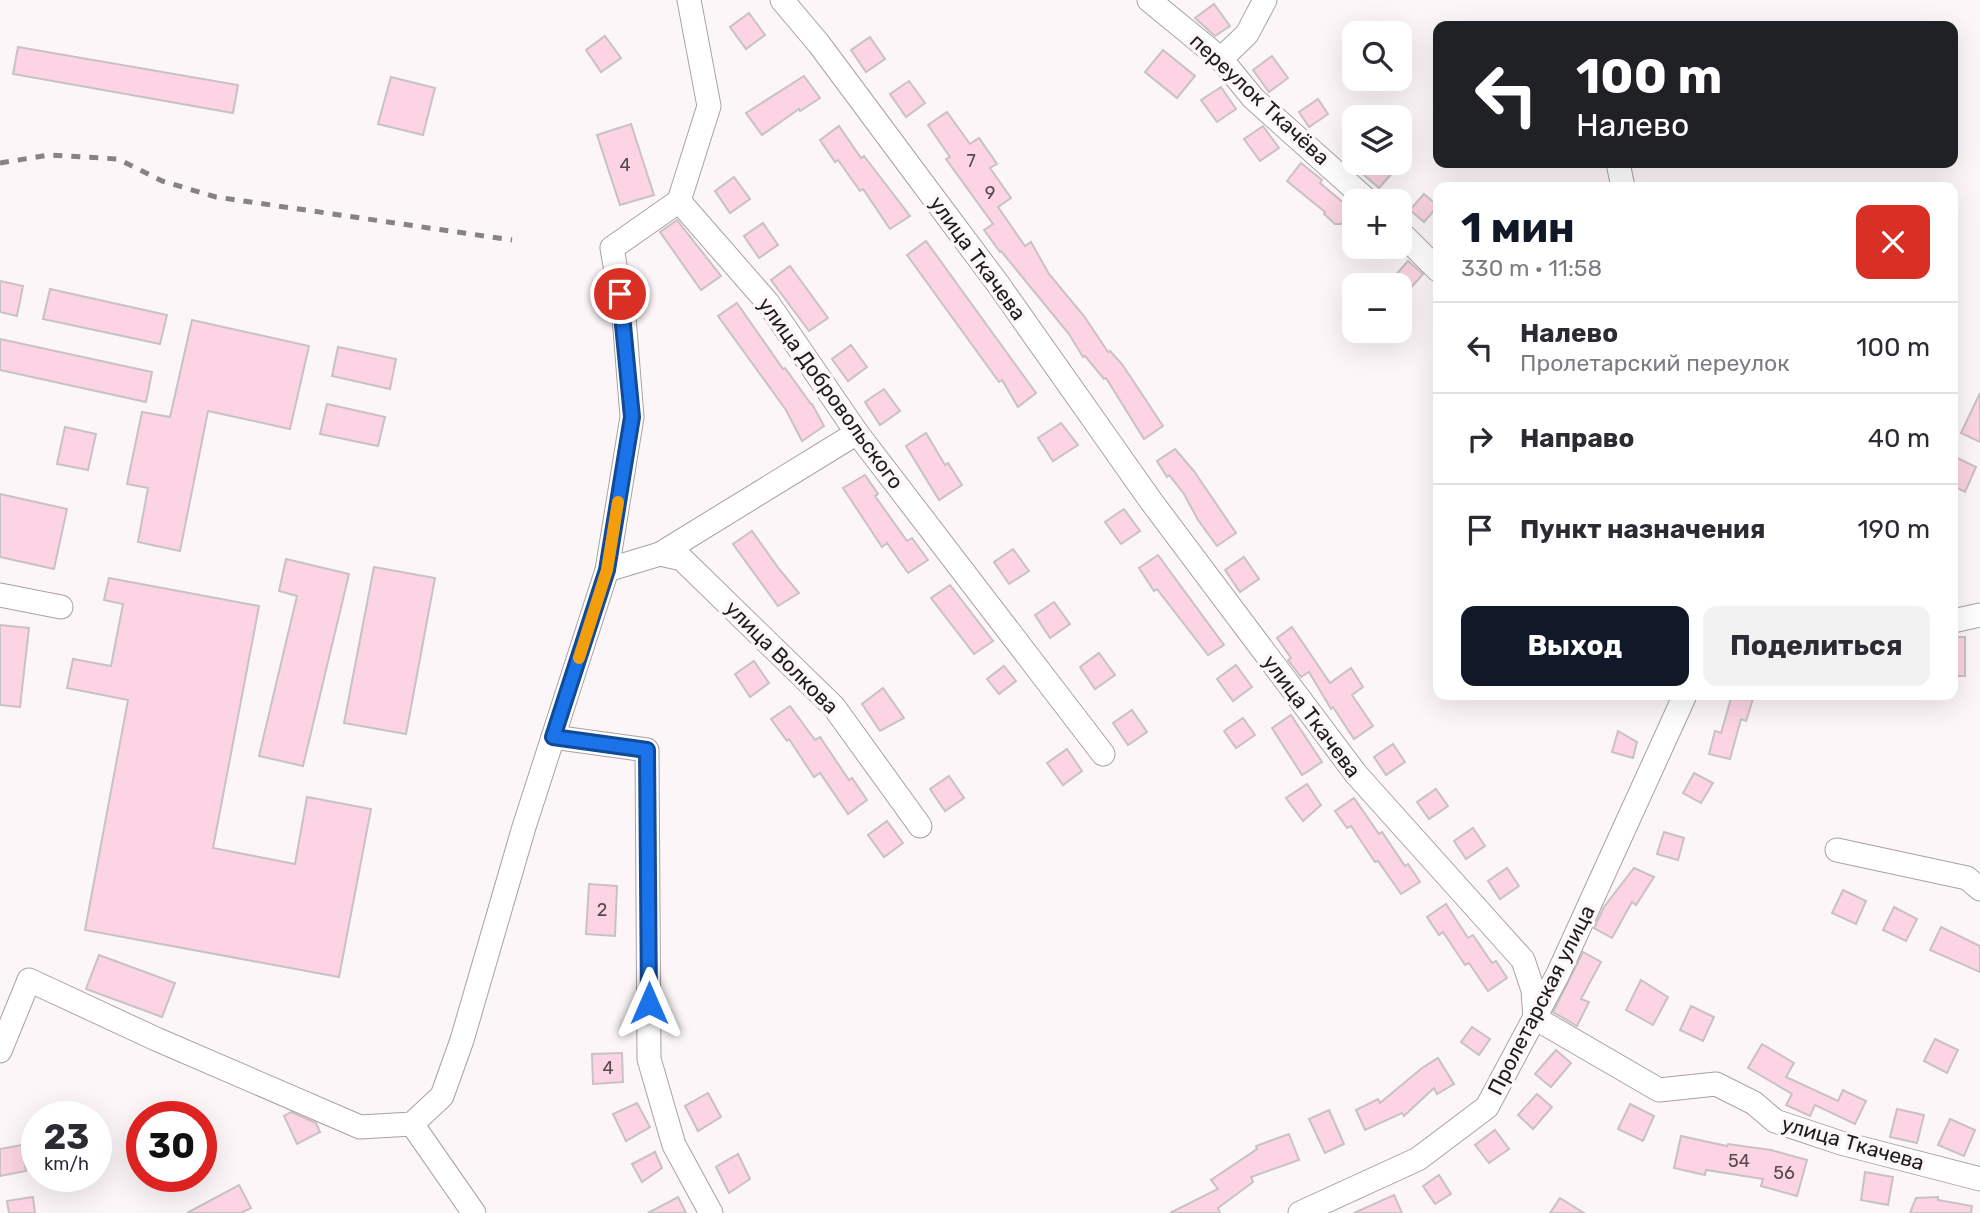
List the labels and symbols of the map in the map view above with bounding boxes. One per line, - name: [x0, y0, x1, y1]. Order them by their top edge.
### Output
- street label: переулок Ткачёва: [1185, 28, 1335, 170]
- house number: 7: [966, 150, 976, 172]
- house number: 4: [619, 154, 631, 176]
- house number: 9: [985, 182, 995, 204]
- street label: улица Ткачева: [925, 191, 1031, 325]
- pin: [590, 264, 650, 324]
- street label: улица Добровольского: [753, 292, 909, 494]
- street label: улица Волкова: [720, 595, 844, 719]
- street label: улица Ткачева: [1258, 650, 1366, 782]
- house number: 2: [597, 899, 607, 921]
- street label: Пролетарская улица: [1482, 901, 1600, 1099]
- position arrow: [612, 966, 686, 1040]
- house number: 4: [602, 1057, 614, 1079]
- speed limit sign: 30: [126, 1101, 217, 1192]
- street label: улица Ткачева: [1779, 1111, 1927, 1175]
- house number: 54: [1728, 1150, 1750, 1172]
- house number: 56: [1773, 1162, 1795, 1184]

